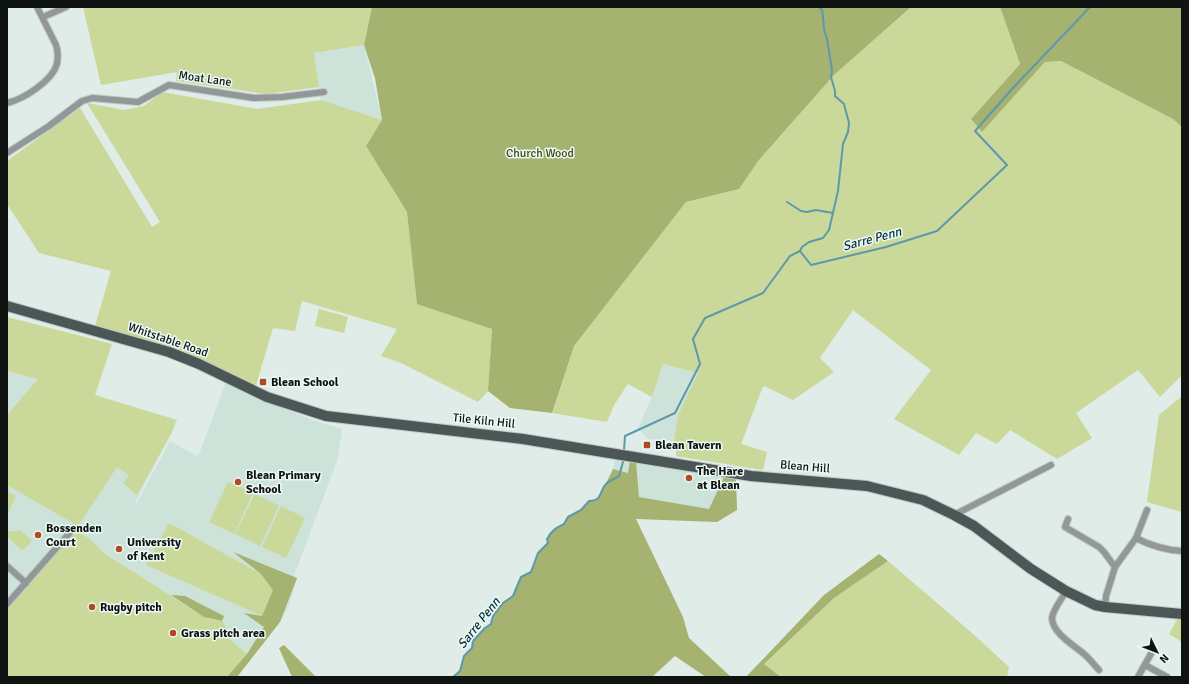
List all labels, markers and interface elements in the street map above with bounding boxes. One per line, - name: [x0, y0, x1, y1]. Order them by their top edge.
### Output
- street label: Moat Lane: [177, 68, 233, 90]
- park label: Church Wood: [506, 146, 574, 161]
- water label: Sarre Penn: [841, 223, 904, 255]
- street label: Whitstable Road: [126, 319, 210, 361]
- place label: Blean School: [271, 375, 339, 390]
- marker: Blean School: [258, 377, 268, 387]
- street label: Tile Kiln Hill: [452, 410, 516, 432]
- place label: Blean Tavern: [655, 438, 722, 453]
- marker: Blean Tavern: [642, 440, 652, 450]
- street label: Blean Hill: [779, 457, 831, 477]
- place label: The Hare at Blean: [697, 464, 743, 493]
- place label: Blean Primary School: [246, 468, 321, 497]
- marker: The Hare at Blean: [684, 473, 694, 483]
- marker: Blean Primary School: [233, 477, 243, 487]
- place label: Bossenden Court: [46, 521, 102, 550]
- marker: Bossenden Court: [33, 530, 43, 540]
- place label: University of Kent: [127, 535, 181, 564]
- marker: University of Kent: [114, 544, 124, 554]
- water label: Sarre Penn: [454, 594, 504, 652]
- place label: Rugby pitch: [100, 600, 162, 615]
- marker: Rugby pitch: [87, 602, 97, 612]
- place label: Grass pitch area: [181, 626, 265, 641]
- marker: Grass pitch area: [168, 628, 178, 638]
- north arrow: [1137, 632, 1177, 672]
- text: N: [1157, 651, 1171, 666]

